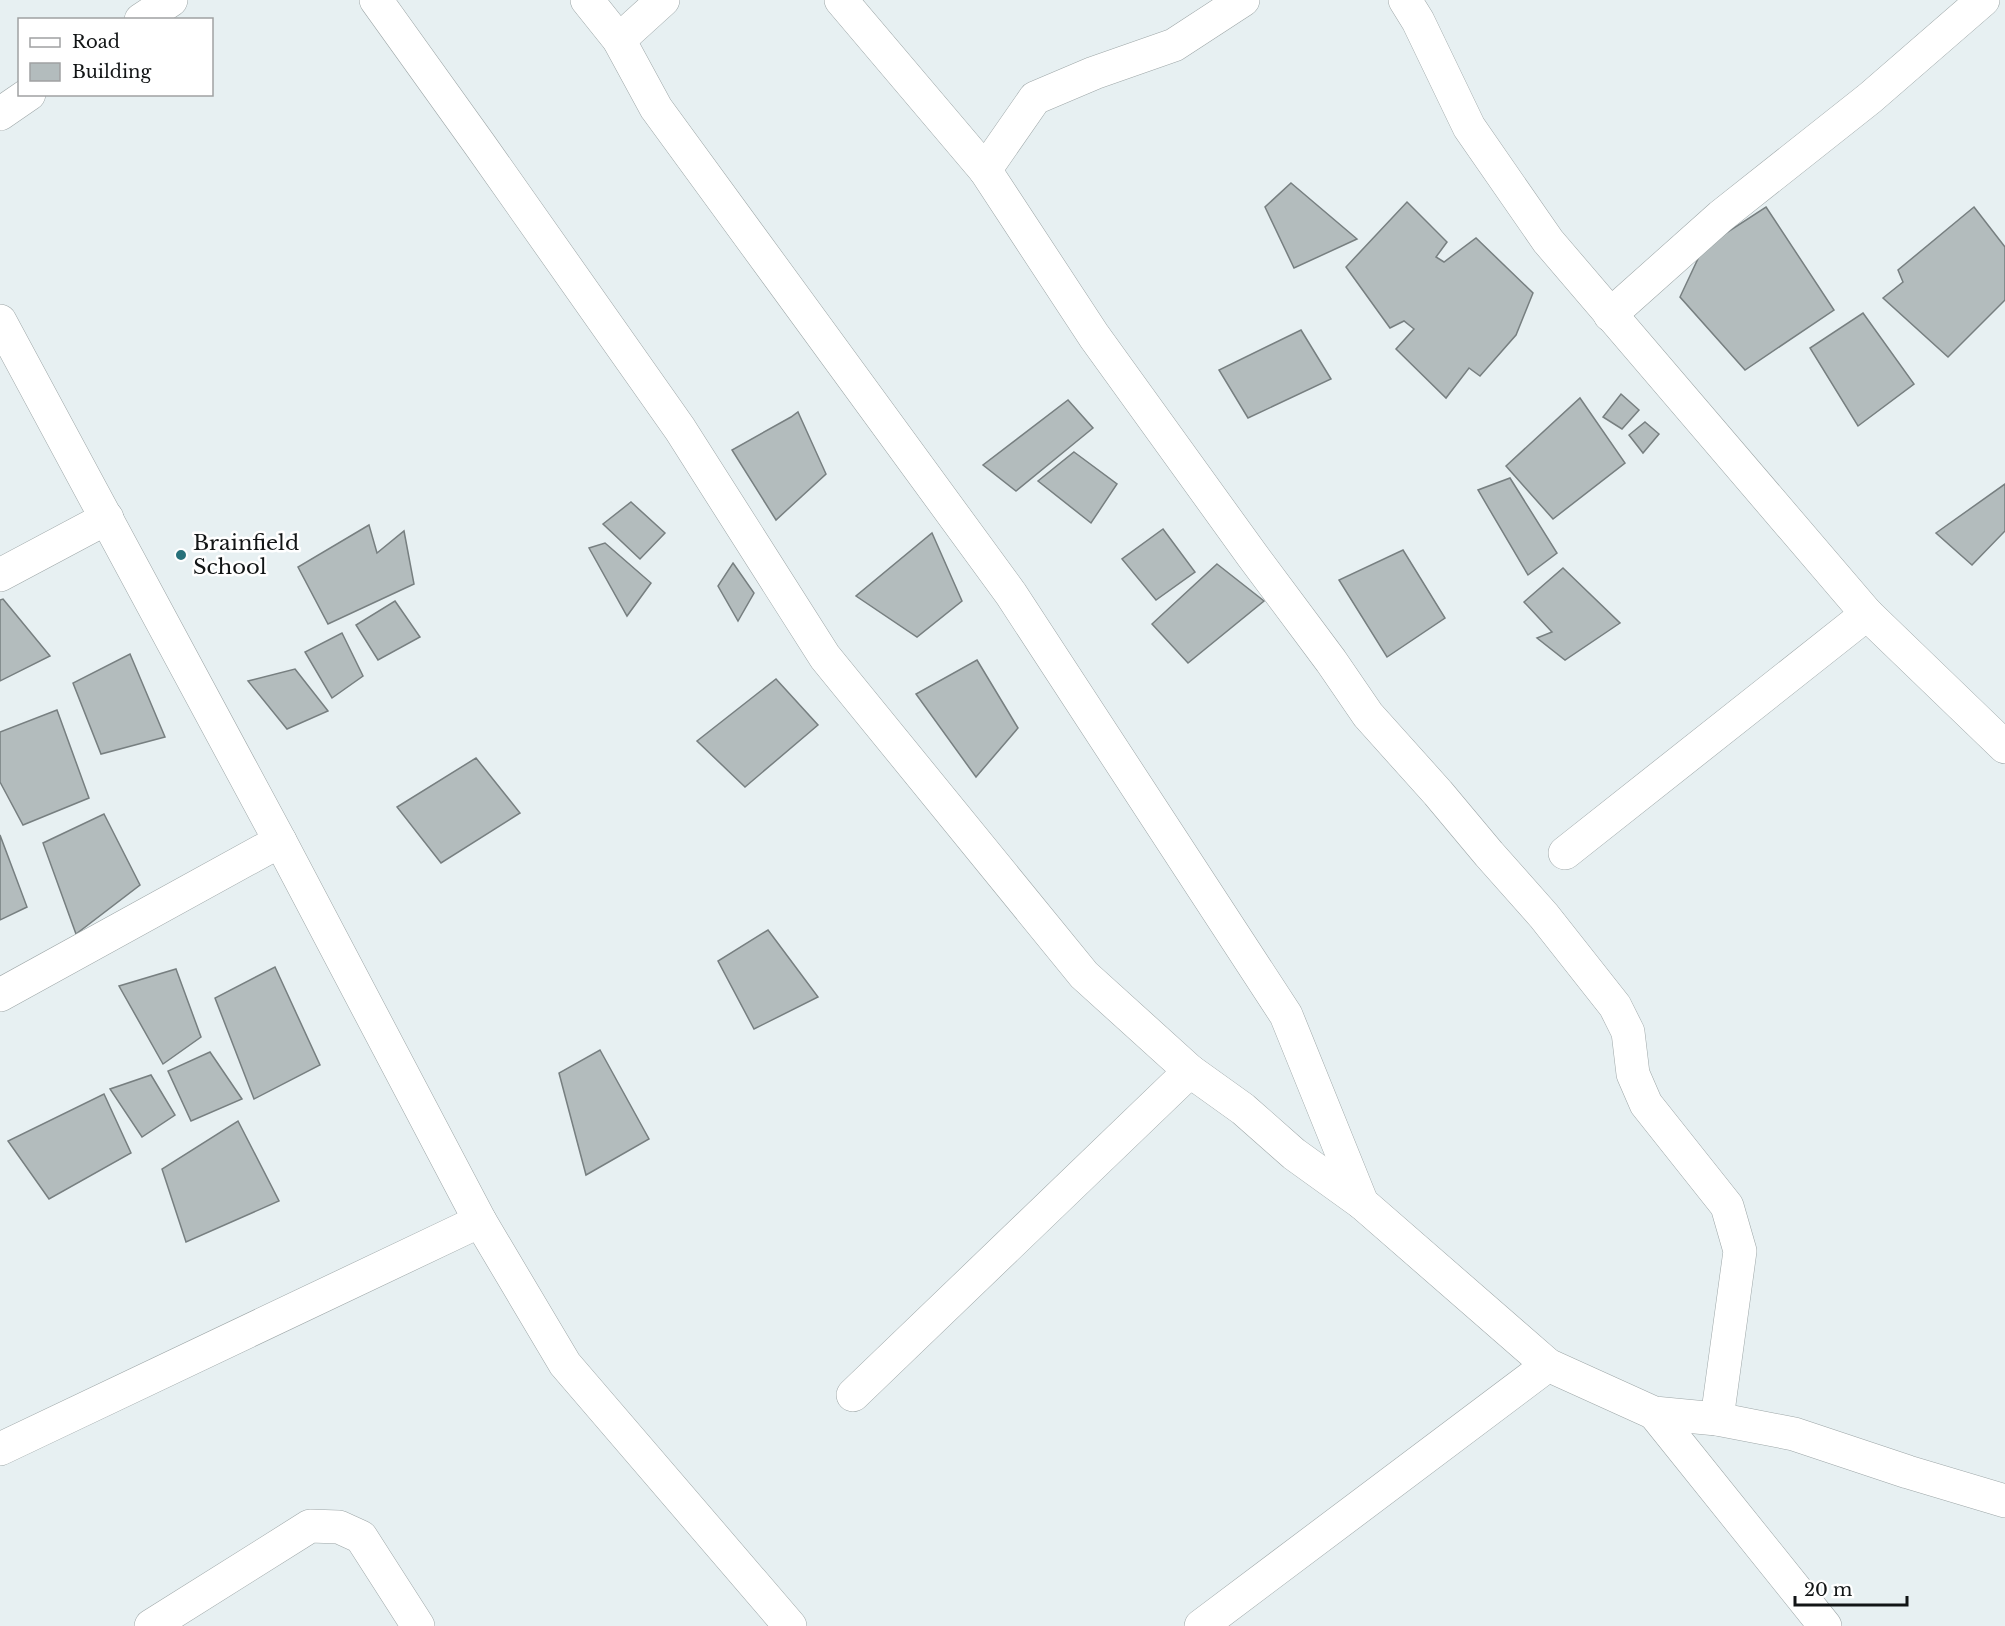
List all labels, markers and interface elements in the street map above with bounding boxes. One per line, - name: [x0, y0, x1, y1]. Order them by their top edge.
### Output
- legend: [18, 18, 213, 96]
- text: Road: [72, 31, 120, 53]
- text: Building: [72, 61, 151, 83]
- place label: Brainfield School: [193, 530, 299, 580]
- marker: Brainfield School: [174, 548, 188, 562]
- scale bar: [1795, 1569, 1908, 1607]
- text: 20 m: [1804, 1579, 1852, 1601]

